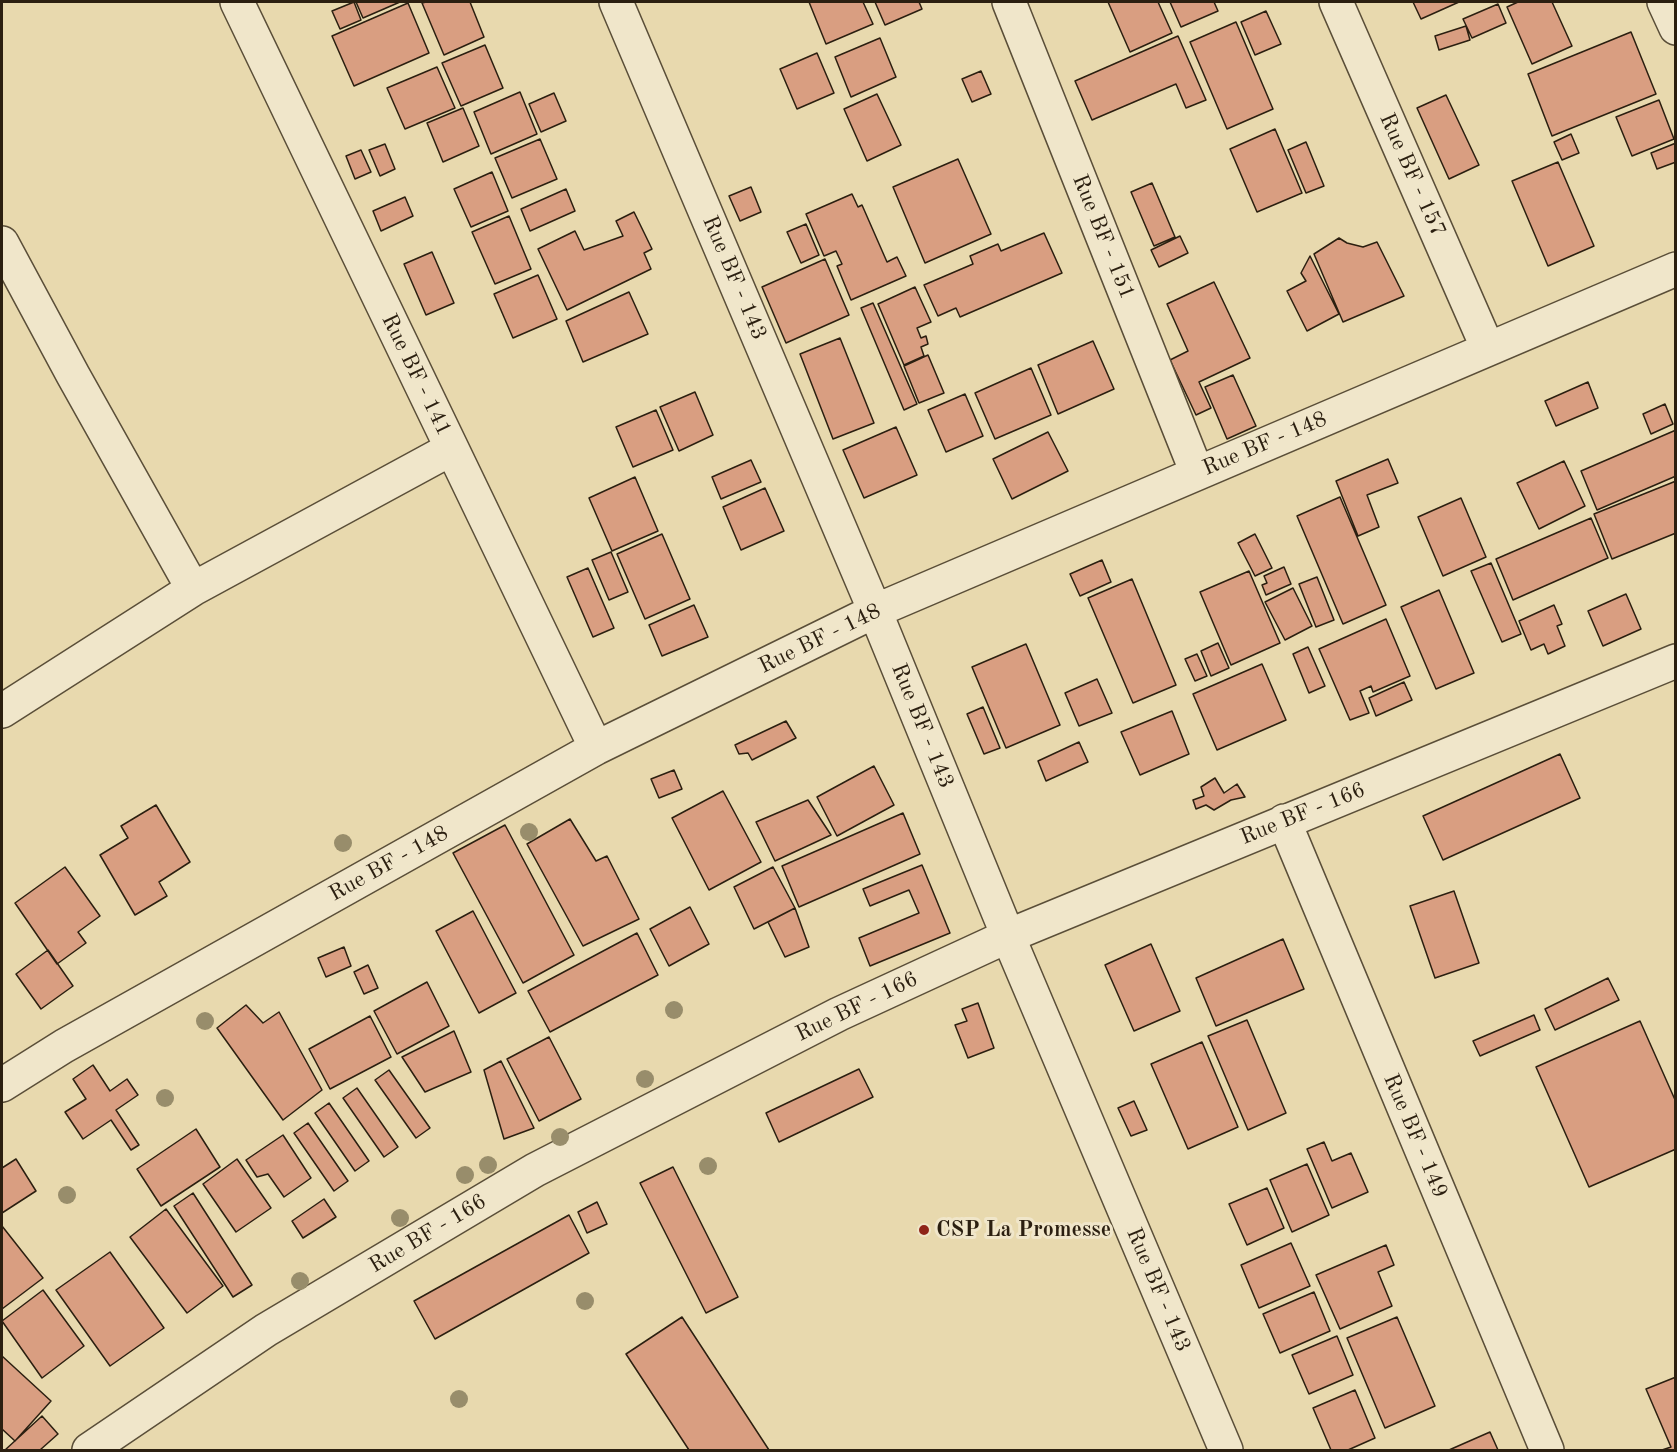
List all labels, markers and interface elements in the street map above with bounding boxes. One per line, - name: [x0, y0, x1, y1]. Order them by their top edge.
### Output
- street label: Rue BF - 157: [1373, 109, 1451, 241]
- street label: Rue BF - 151: [1066, 171, 1140, 303]
- street label: Rue BF - 143: [696, 212, 772, 344]
- street label: Rue BF - 141: [375, 310, 457, 440]
- street label: Rue BF - 148: [1199, 406, 1331, 482]
- street label: Rue BF - 148: [755, 598, 885, 680]
- street label: Rue BF - 143: [885, 660, 959, 792]
- street label: Rue BF - 166: [1237, 777, 1369, 851]
- street label: Rue BF - 148: [325, 820, 453, 908]
- street label: Rue BF - 166: [792, 966, 922, 1048]
- street label: Rue BF - 149: [1377, 1070, 1453, 1202]
- street label: Rue BF - 166: [364, 1189, 492, 1279]
- place label: CSP La Promesse: [936, 1217, 1111, 1243]
- marker: CSP La Promesse: [917, 1223, 931, 1237]
- street label: Rue BF - 143: [1120, 1224, 1196, 1356]

